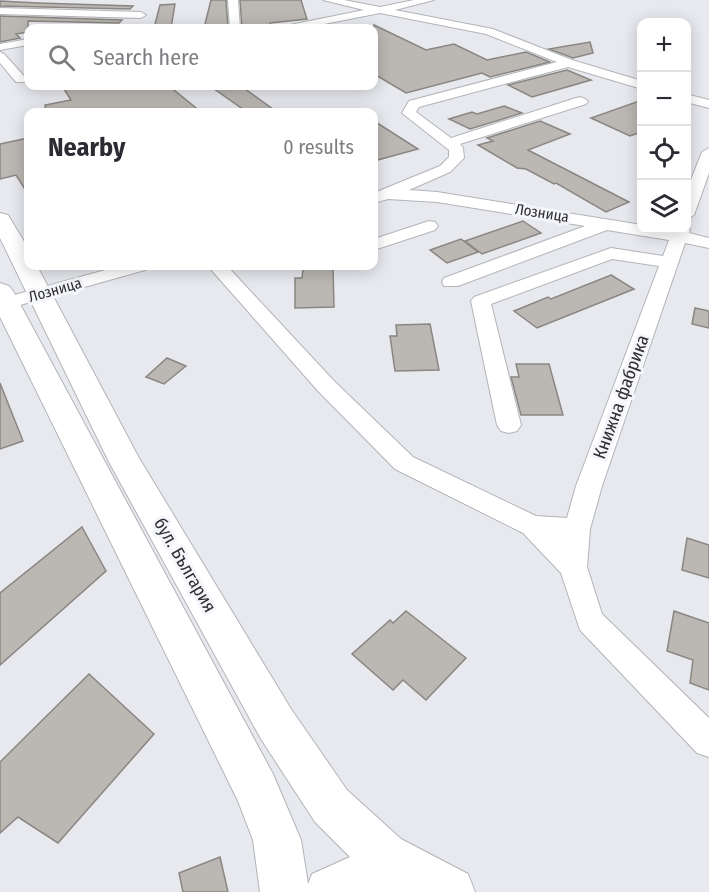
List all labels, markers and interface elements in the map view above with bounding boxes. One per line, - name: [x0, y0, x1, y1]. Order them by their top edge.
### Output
- map controls: [637, 18, 691, 234]
- button: +: [637, 18, 691, 72]
- search box: [24, 24, 378, 90]
- icon: search: [45, 41, 78, 74]
- text: Search here: [93, 44, 199, 71]
- button: −: [637, 72, 691, 126]
- button: locate: [637, 126, 691, 180]
- text: Nearby: [48, 132, 125, 163]
- text: 0 results: [283, 135, 354, 159]
- button: layers: [637, 180, 691, 234]
- street label: Лозница: [514, 200, 570, 226]
- street label: Лозница: [26, 274, 84, 306]
- street label: Книжна фабрика: [588, 332, 654, 462]
- street label: бул. България: [149, 514, 221, 616]

